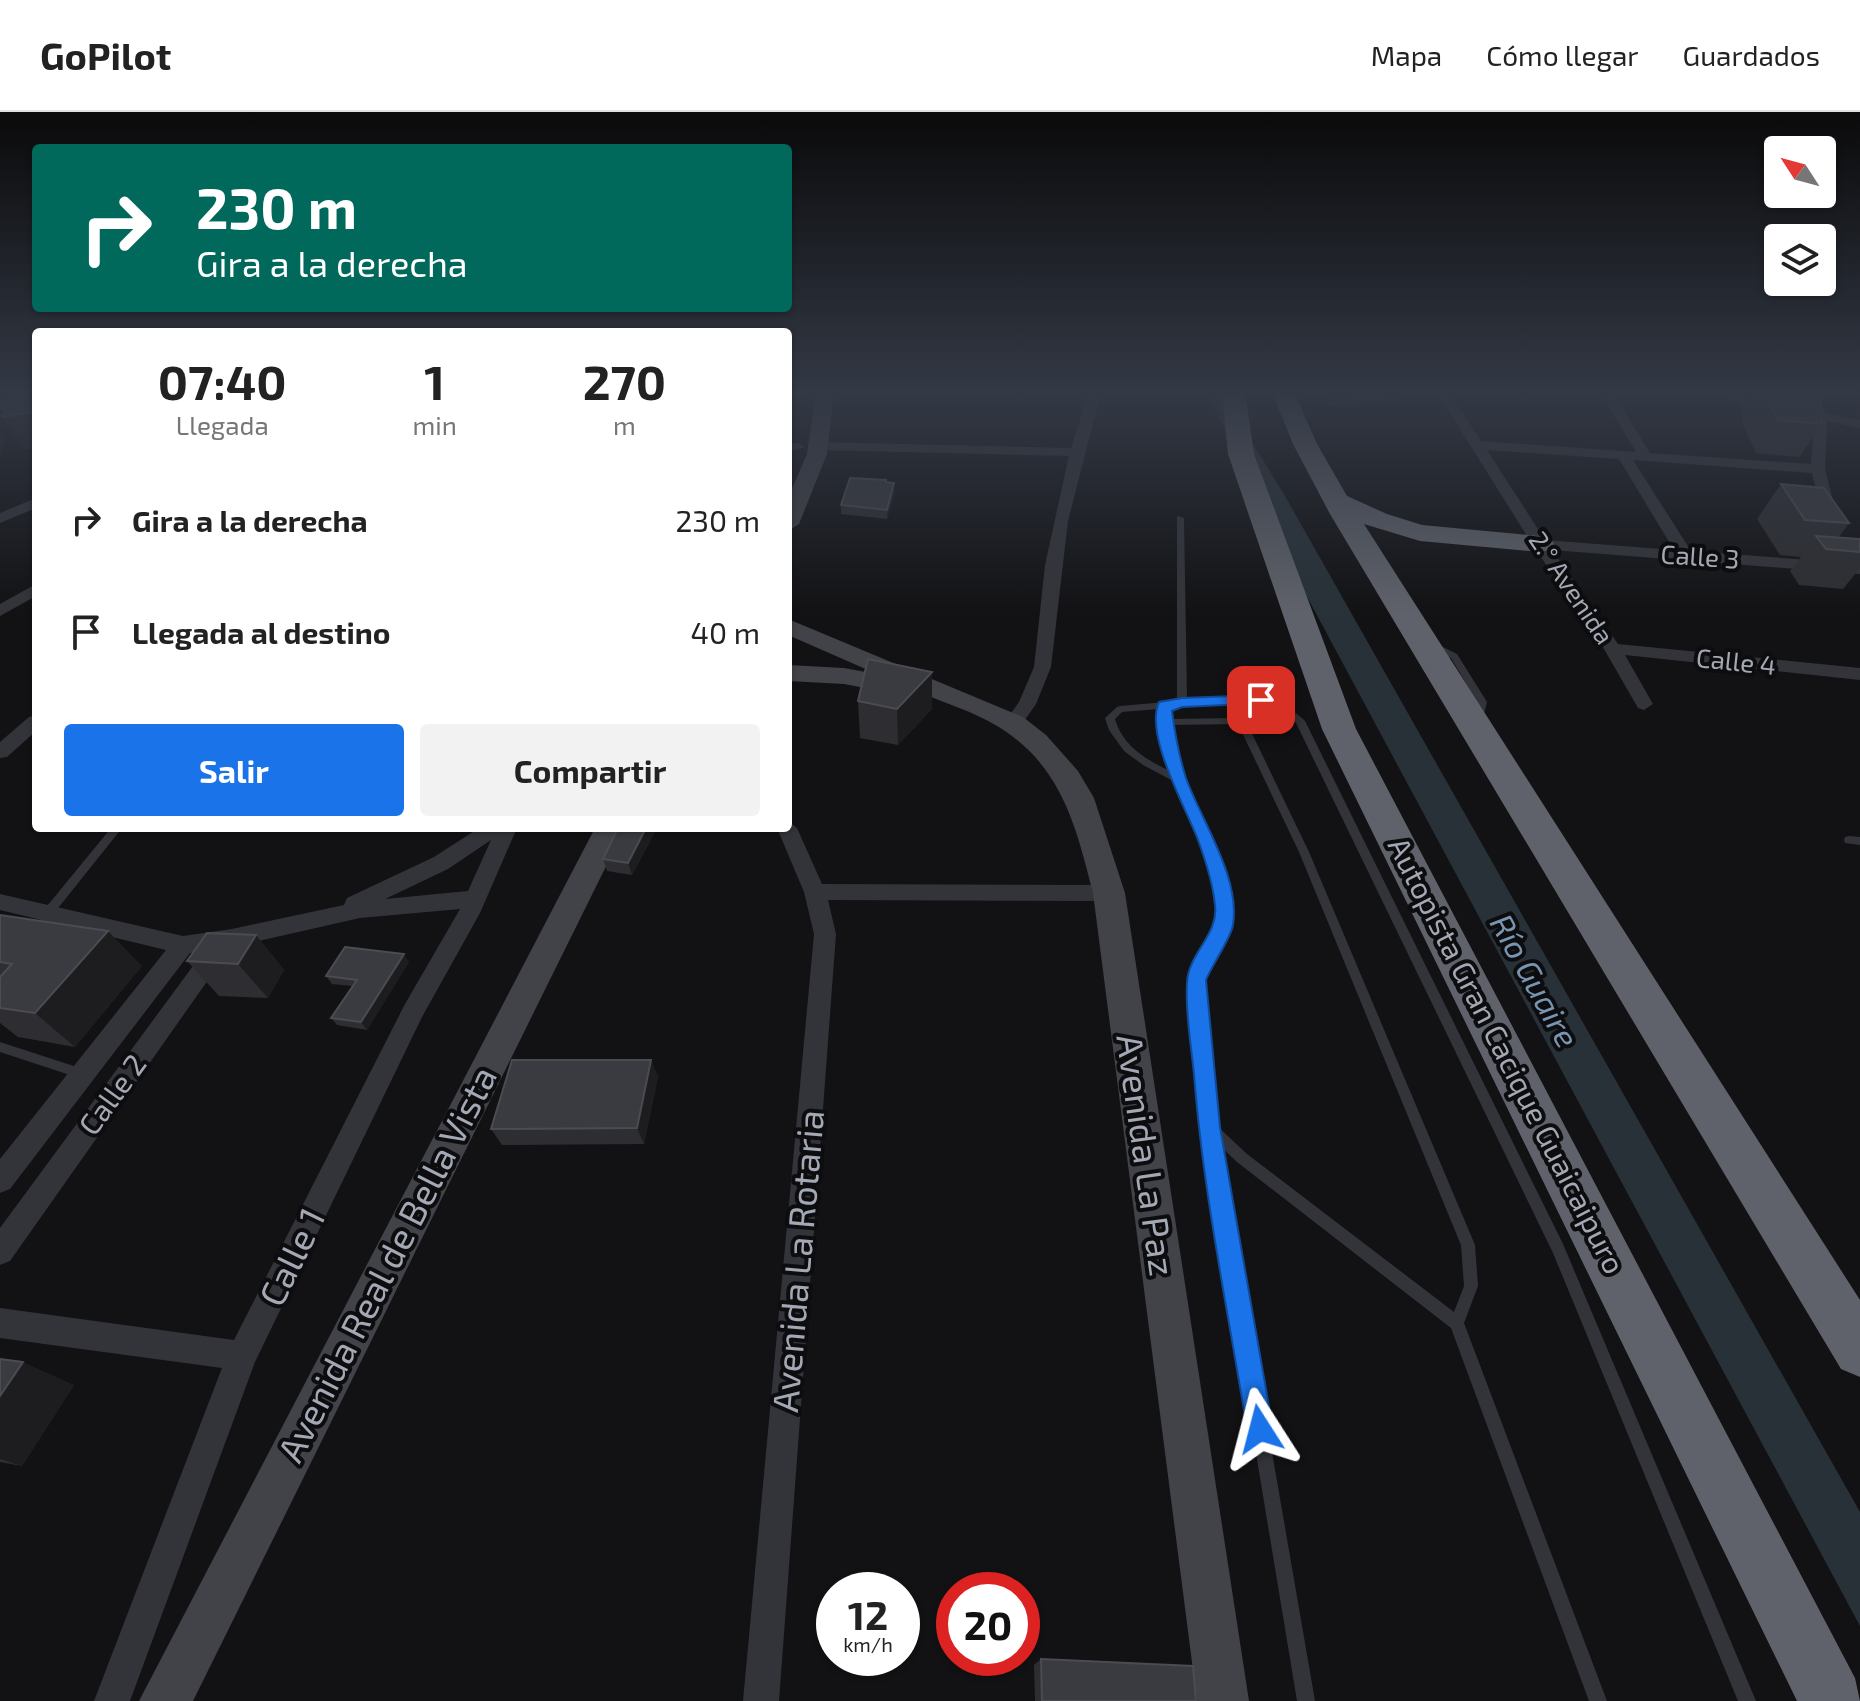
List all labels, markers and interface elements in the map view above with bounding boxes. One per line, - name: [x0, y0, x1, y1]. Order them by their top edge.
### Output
- text: GoPilot: [40, 32, 171, 78]
- text: Mapa: [1371, 38, 1442, 72]
- text: Cómo llegar: [1486, 38, 1639, 72]
- text: Guardados: [1683, 38, 1820, 72]
- north arrow: [1764, 136, 1836, 208]
- map controls: [1764, 136, 1836, 296]
- text: 230 m: [196, 173, 357, 240]
- icon: right: [64, 176, 168, 280]
- button: layers: [1764, 224, 1836, 296]
- text: Gira a la derecha: [196, 241, 468, 284]
- text: 07:40: [158, 352, 287, 410]
- text: 1: [424, 352, 445, 410]
- text: 270: [583, 352, 666, 410]
- text: Llegada: [176, 409, 269, 440]
- text: min: [412, 409, 457, 440]
- text: m: [613, 409, 636, 440]
- icon: right: [64, 498, 108, 542]
- text: Gira a la derecha: [132, 502, 368, 538]
- text: 230 m: [675, 502, 760, 538]
- street label: 2.° Avenida: [1523, 525, 1621, 649]
- street label: Calle 3: [1660, 537, 1740, 574]
- icon: arrive: [64, 610, 108, 654]
- text: Llegada al destino: [132, 614, 391, 650]
- text: 40 m: [690, 614, 760, 650]
- street label: Calle 4: [1695, 641, 1778, 680]
- pin: [1227, 666, 1295, 734]
- icon: arrive: [1239, 678, 1283, 722]
- button: Salir: [64, 724, 404, 816]
- button: Compartir: [420, 724, 760, 816]
- street label: Autopista Gran Cacique Guaicaipuro: [1382, 831, 1634, 1279]
- water label: Río Guaire: [1484, 907, 1588, 1053]
- street label: Avenida La Paz: [1109, 1031, 1186, 1278]
- street label: Calle 2: [70, 1046, 153, 1141]
- street label: Avenida Real de Bella Vista: [267, 1059, 504, 1468]
- street label: Avenida La Rotaria: [762, 1108, 831, 1414]
- street label: Calle 1: [249, 1200, 333, 1312]
- position arrow: [1218, 1387, 1302, 1471]
- speed limit sign: 20: [936, 1572, 1040, 1676]
- text: 12: [848, 1590, 888, 1638]
- text: km/h: [843, 1632, 893, 1656]

